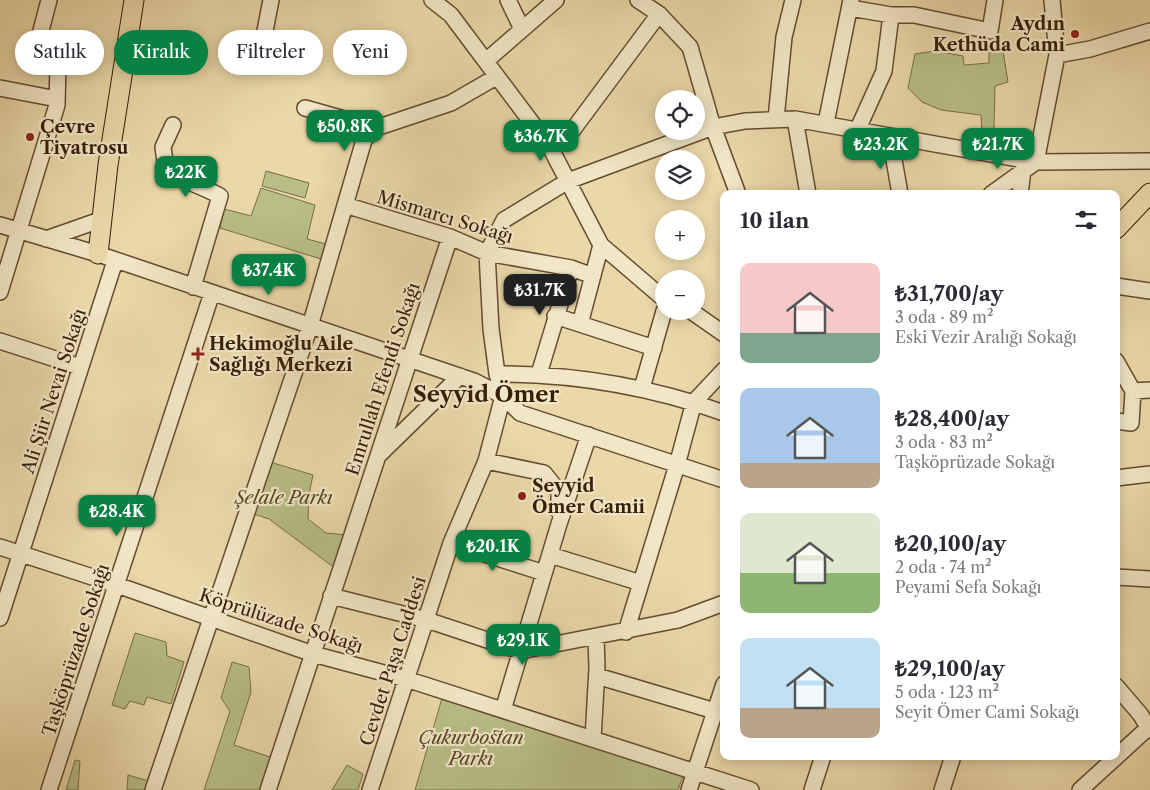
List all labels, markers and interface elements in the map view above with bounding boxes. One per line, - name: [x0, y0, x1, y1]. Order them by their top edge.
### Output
- place label: Aydın Kethüda Cami: [933, 13, 1066, 56]
- marker: Aydın Kethüda Cami: [1069, 28, 1081, 40]
- chip: Satılık: [15, 30, 104, 75]
- chip: Kiralık: [114, 30, 208, 75]
- chip: Filtreler: [218, 30, 323, 75]
- chip: Yeni: [333, 30, 407, 75]
- map controls: [655, 90, 705, 320]
- button: locate: [655, 90, 705, 140]
- pin: ₺50.8K: [304, 110, 386, 152]
- place label: Çevre Tiyatrosu: [40, 116, 129, 159]
- text: ₺50.8K: [317, 116, 373, 136]
- pin: ₺36.7K: [500, 120, 582, 162]
- text: ₺36.7K: [514, 126, 568, 146]
- pin: ₺23.2K: [840, 128, 922, 170]
- pin: ₺21.7K: [957, 128, 1039, 170]
- marker: Çevre Tiyatrosu: [24, 131, 36, 143]
- text: ₺23.2K: [854, 134, 908, 154]
- text: ₺21.7K: [972, 134, 1024, 154]
- button: layers: [655, 150, 705, 200]
- pin: ₺22K: [156, 156, 216, 198]
- text: ₺22K: [166, 162, 206, 182]
- street label: Mismarcı Sokağı: [374, 186, 516, 248]
- icon: filters: [1072, 206, 1100, 234]
- text: 10 ilan: [740, 208, 809, 233]
- button: +: [655, 210, 705, 260]
- pin: ₺37.4K: [228, 254, 310, 296]
- text: ₺37.4K: [243, 260, 295, 280]
- button: −: [655, 270, 705, 320]
- pin: ₺31.7K: [499, 274, 581, 316]
- street label: Emrullah Efendi Sokağı: [341, 279, 425, 478]
- text: ₺31.7K: [515, 280, 565, 300]
- text: ₺31,700/ay: [895, 281, 1003, 306]
- icon: home: [780, 283, 840, 343]
- street label: Ali Şiir Nevai Sokağı: [17, 305, 91, 477]
- text: 3 oda · 89 m²: [895, 307, 993, 327]
- text: Eski Vezir Aralığı Sokağı: [895, 327, 1077, 347]
- place label: Hekimoğlu Aile Sağlığı Merkezi: [209, 333, 354, 376]
- marker: Hekimoğlu Aile Sağlığı Merkezi: [191, 347, 205, 361]
- district label: Seyyid Ömer: [413, 380, 560, 408]
- text: ₺28,400/ay: [895, 406, 1009, 431]
- icon: home: [780, 408, 840, 468]
- text: 3 oda · 83 m²: [895, 432, 993, 452]
- text: Taşköprüzade Sokağı: [895, 452, 1055, 472]
- place label: Seyyid Ömer Camii: [532, 475, 646, 518]
- park label: Şelale Parkı: [234, 487, 333, 509]
- marker: Seyyid Ömer Camii: [516, 490, 528, 502]
- pin: ₺28.4K: [76, 494, 158, 537]
- text: ₺28.4K: [89, 501, 145, 521]
- pin: ₺20.1K: [452, 530, 534, 572]
- text: ₺20,100/ay: [895, 531, 1006, 556]
- icon: home: [780, 533, 840, 593]
- text: ₺20.1K: [466, 536, 520, 556]
- text: 2 oda · 74 m²: [895, 557, 992, 577]
- street label: Taşköprüzade Sokağı: [38, 560, 114, 739]
- street label: Cevdet Paşa Caddesi: [355, 573, 431, 748]
- text: Peyami Sefa Sokağı: [895, 577, 1041, 597]
- street label: Köprülüzade Sokağı: [196, 584, 366, 658]
- pin: ₺29.1K: [482, 624, 564, 666]
- text: ₺29.1K: [497, 630, 549, 650]
- text: ₺29,100/ay: [895, 656, 1005, 681]
- icon: home: [780, 658, 840, 718]
- text: 5 oda · 123 m²: [895, 682, 999, 702]
- text: Seyit Ömer Cami Sokağı: [895, 702, 1080, 722]
- park label: Çukurbostan Parkı: [418, 727, 524, 770]

